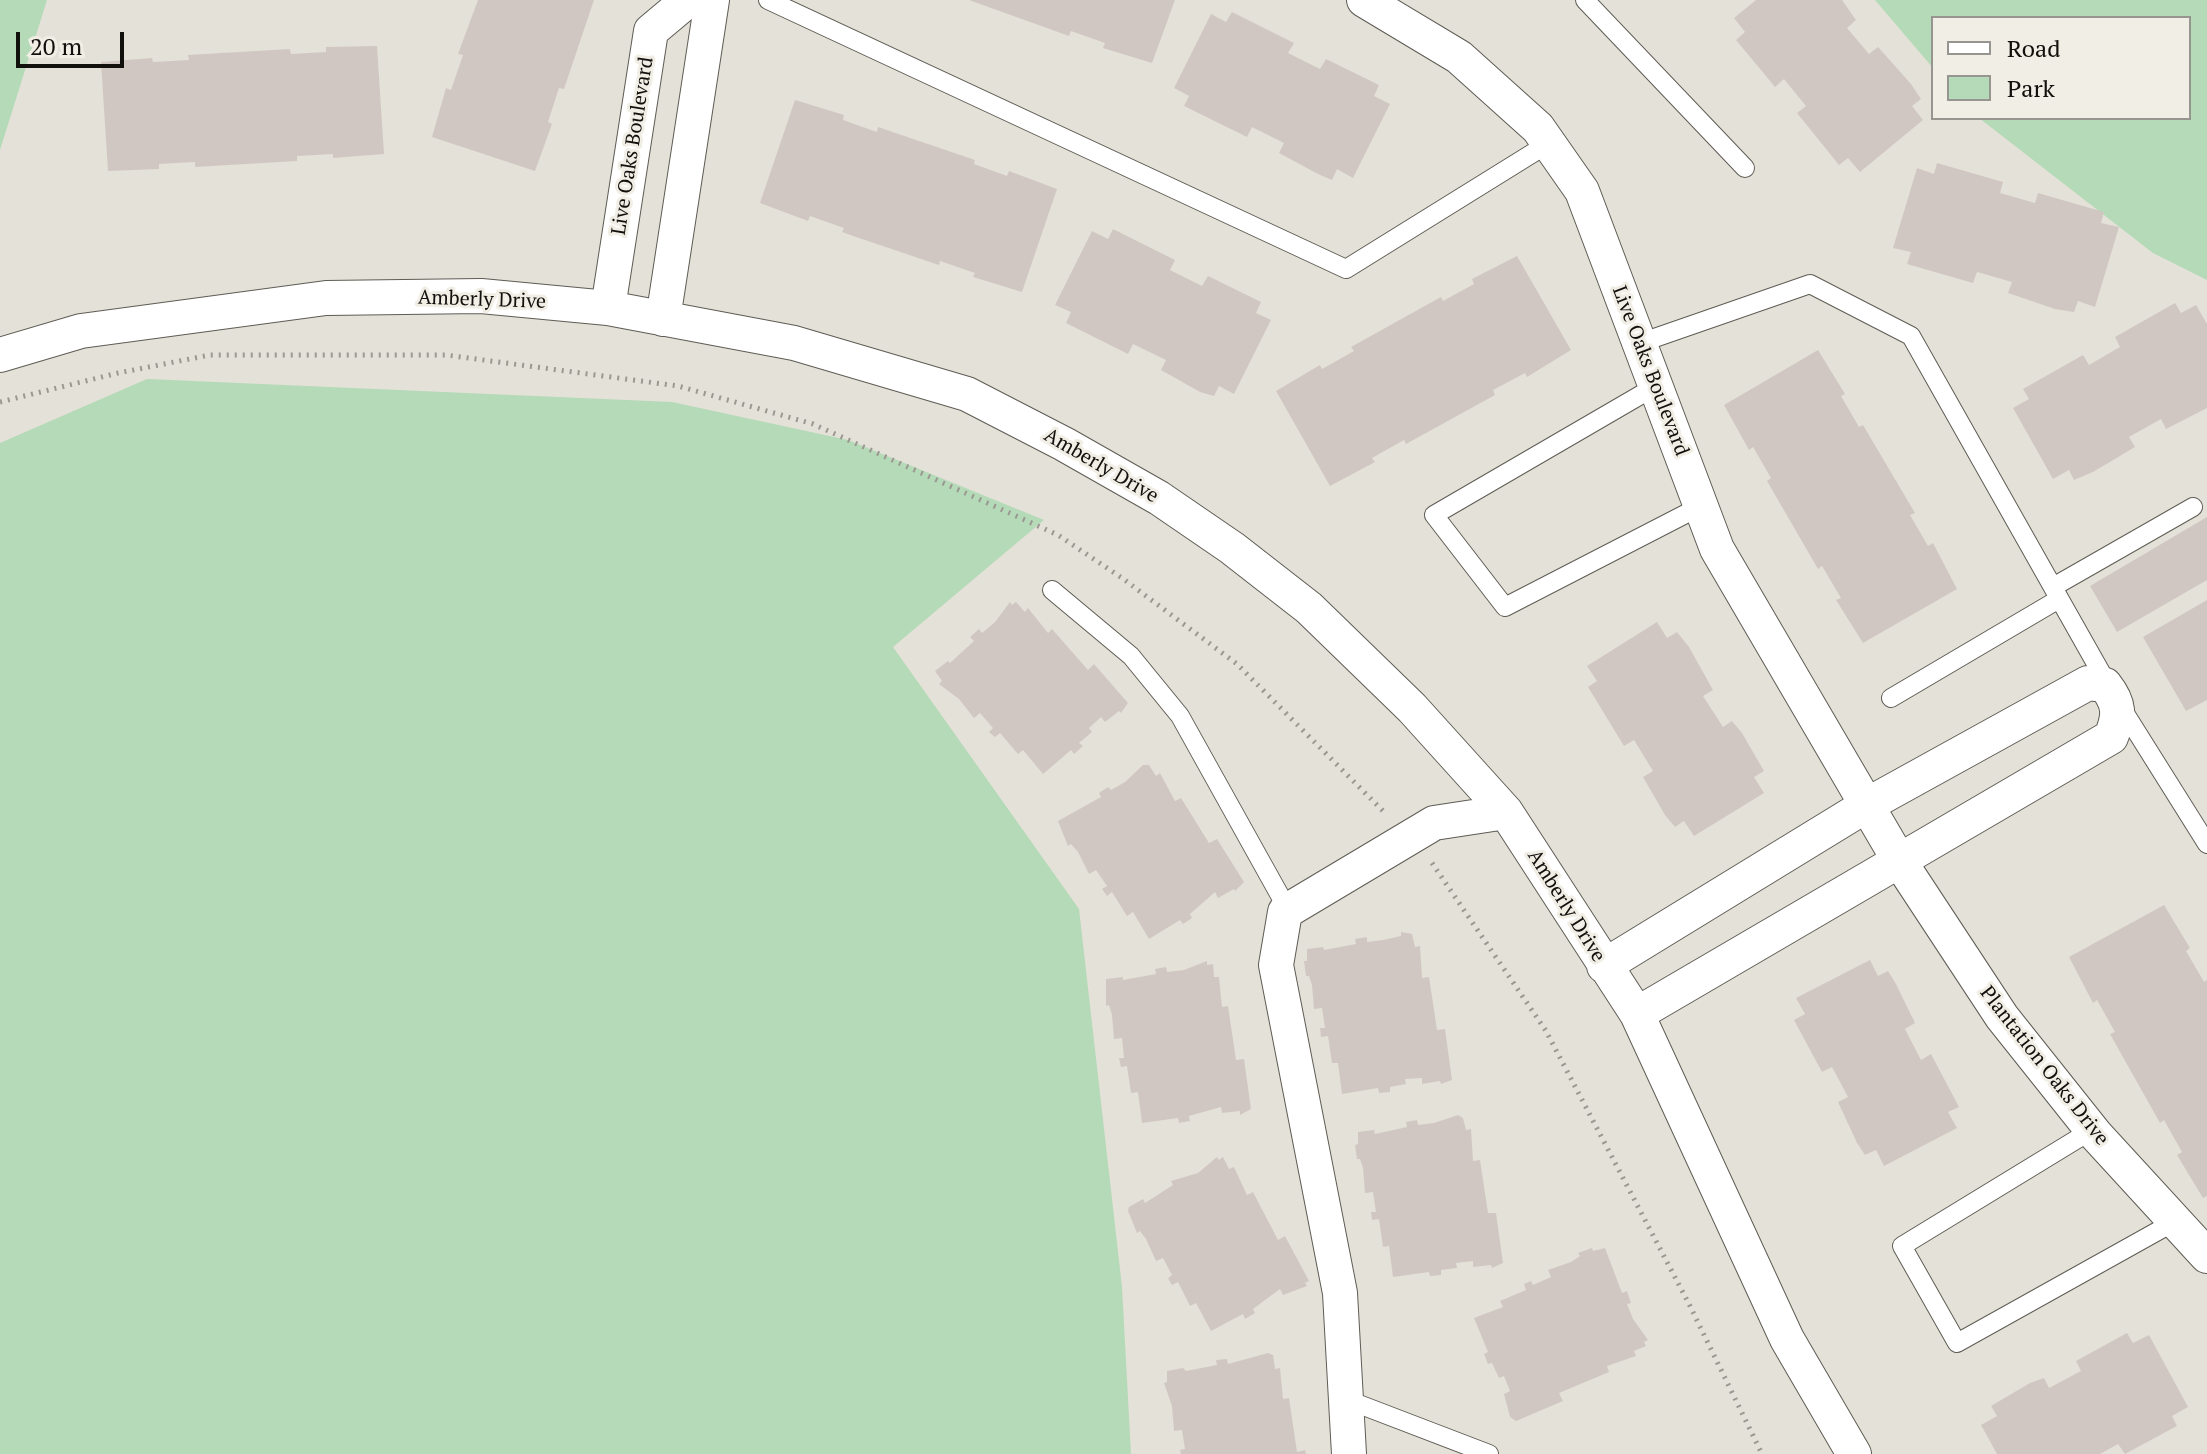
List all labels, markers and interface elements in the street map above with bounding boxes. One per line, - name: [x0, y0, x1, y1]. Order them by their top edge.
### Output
- scale bar: [20, 16, 128, 66]
- legend: [1931, 16, 2191, 120]
- text: 20 m: [30, 30, 82, 62]
- text: Road: [2007, 32, 2061, 64]
- street label: Live Oaks Boulevard: [607, 55, 659, 237]
- text: Park: [2007, 72, 2055, 104]
- street label: Live Oaks Boulevard: [1607, 283, 1693, 459]
- street label: Amberly Drive: [418, 286, 546, 314]
- street label: Amberly Drive: [1039, 424, 1163, 508]
- street label: Amberly Drive: [1522, 845, 1610, 967]
- street label: Plantation Oaks Drive: [1974, 982, 2114, 1150]

